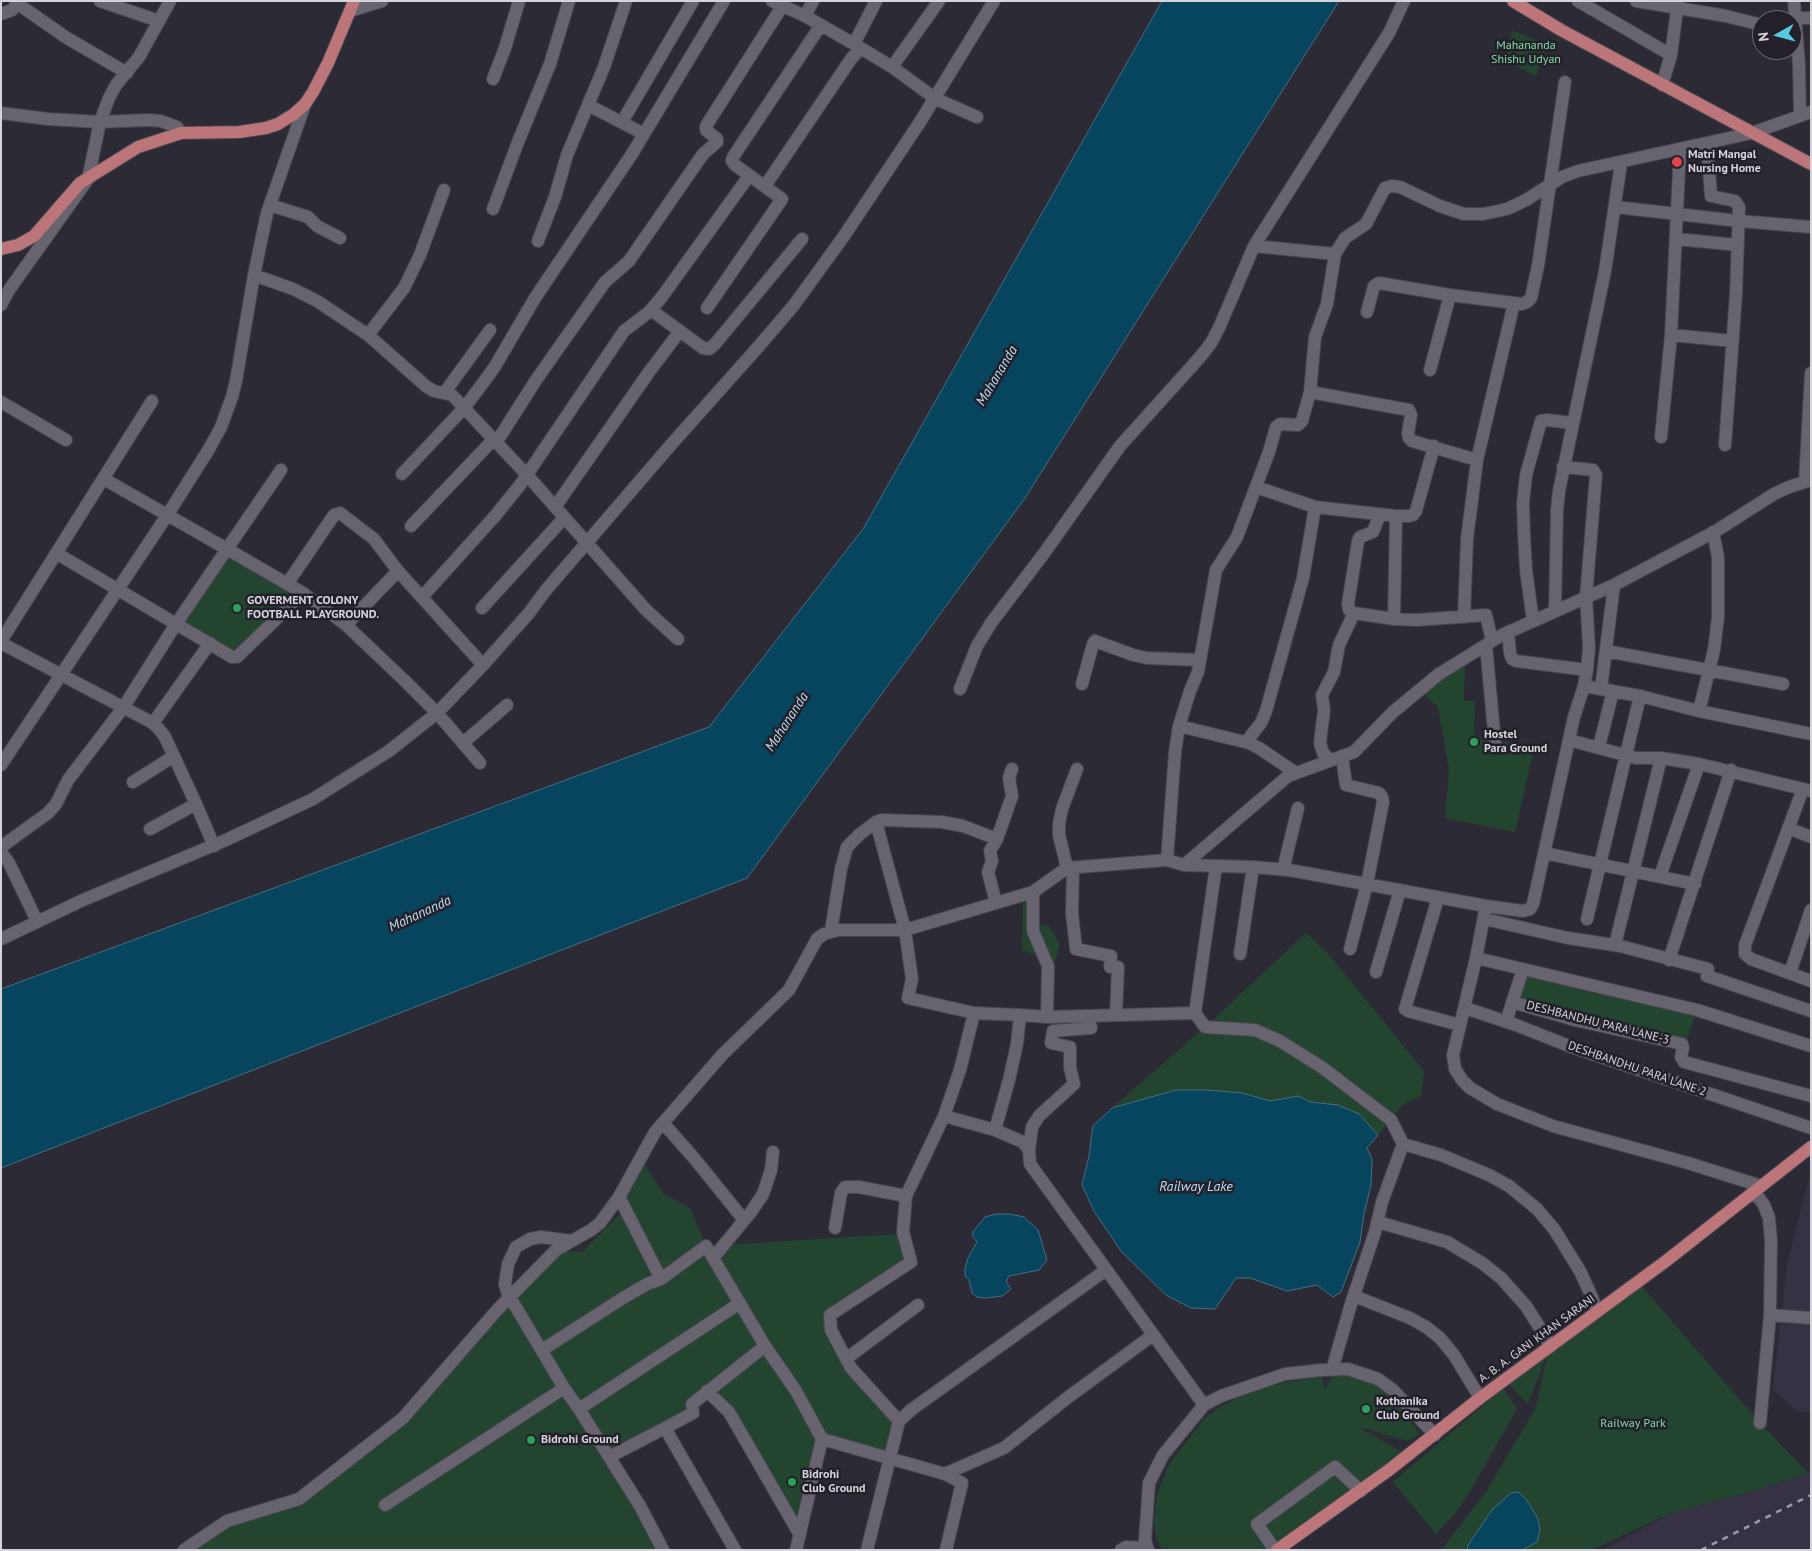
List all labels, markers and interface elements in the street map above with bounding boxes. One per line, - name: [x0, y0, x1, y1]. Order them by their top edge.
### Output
- north arrow: [1752, 10, 1802, 60]
- text: N: [1754, 31, 1773, 42]
- park label: Mahananda Shishu Udyan: [1491, 39, 1561, 67]
- place label: Matri Mangal Nursing Home: [1688, 148, 1761, 176]
- marker: Matri Mangal Nursing Home: [1670, 155, 1684, 169]
- water label: Mahananda: [973, 343, 1021, 409]
- place label: GOVERMENT COLONY FOOTBALL PLAYGROUND.: [247, 594, 379, 622]
- marker: GOVERMENT COLONY FOOTBALL PLAYGROUND.: [231, 602, 243, 614]
- water label: Mahananda: [762, 689, 812, 755]
- place label: Hostel Para Ground: [1484, 728, 1547, 756]
- marker: Hostel Para Ground: [1468, 736, 1480, 748]
- water label: Mahananda: [386, 892, 454, 936]
- street label: DESHBANDHU PARA LANE-3: [1525, 998, 1671, 1048]
- street label: DESHBANDHU PARA LANE 2: [1566, 1039, 1708, 1099]
- water label: Railway Lake: [1159, 1179, 1233, 1195]
- street label: A. B. A. GANI KHAN SARANI: [1476, 1292, 1598, 1386]
- place label: Kothanika Club Ground: [1376, 1395, 1440, 1423]
- marker: Kothanika Club Ground: [1360, 1403, 1372, 1415]
- park label: Railway Park: [1600, 1417, 1666, 1431]
- place label: Bidrohi Ground: [541, 1433, 619, 1447]
- marker: Bidrohi Ground: [525, 1434, 537, 1446]
- place label: Bidrohi Club Ground: [802, 1468, 866, 1496]
- marker: Bidrohi Club Ground: [786, 1476, 798, 1488]

